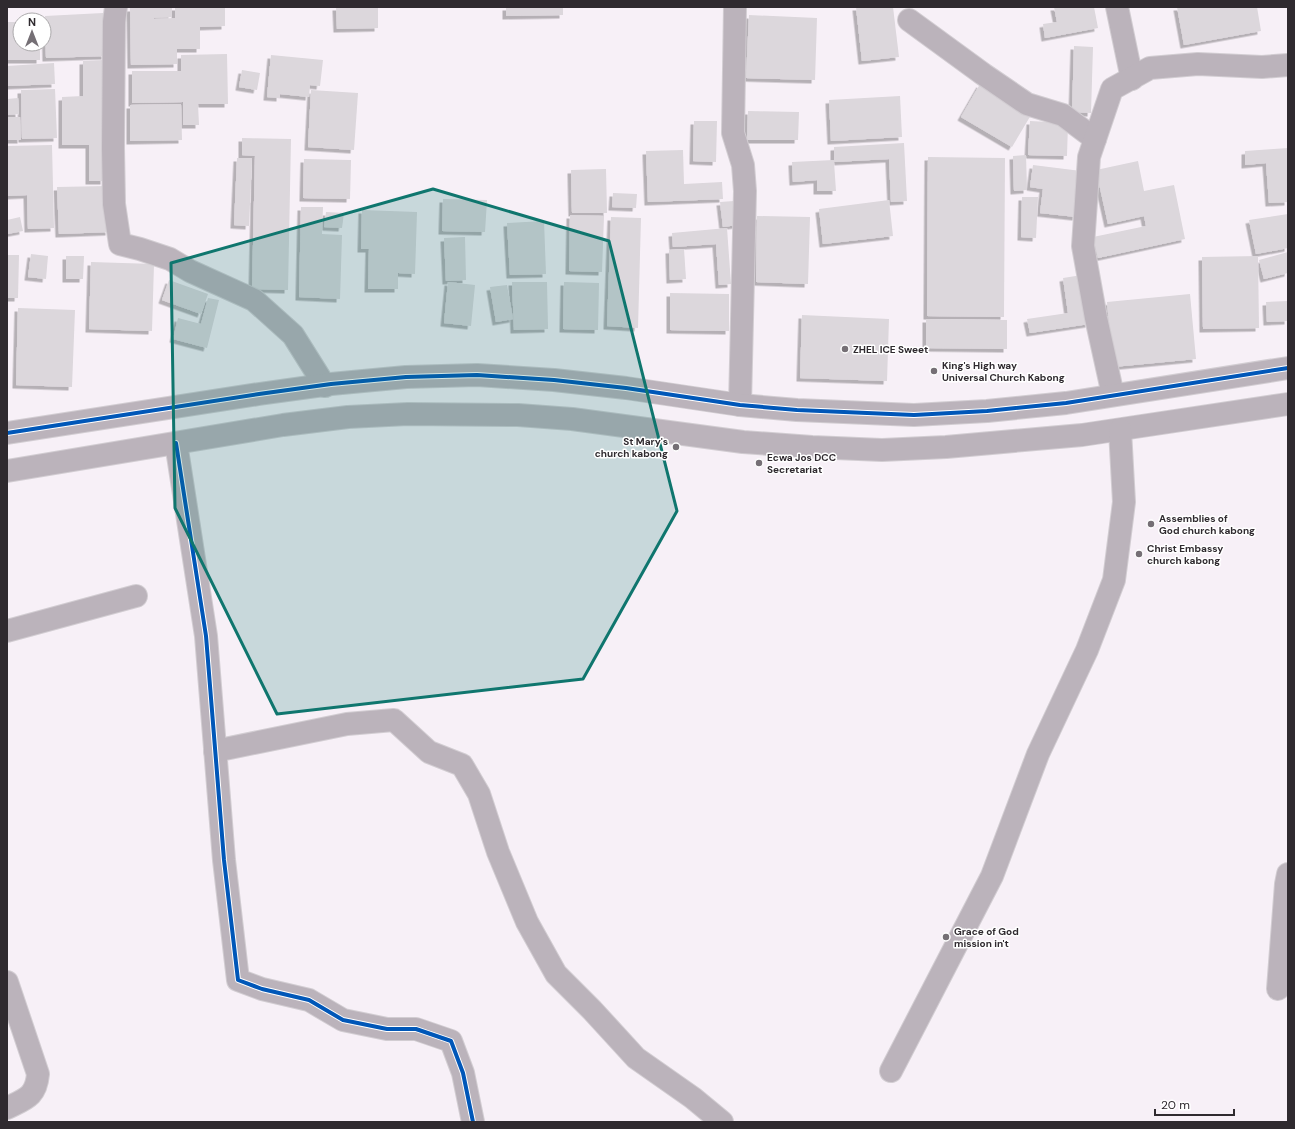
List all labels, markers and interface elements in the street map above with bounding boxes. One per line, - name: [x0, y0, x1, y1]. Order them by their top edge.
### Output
- north arrow: [12, 12, 52, 52]
- text: N: [28, 15, 36, 29]
- place label: ZHEL ICE Sweet: [853, 343, 928, 356]
- marker: ZHEL ICE Sweet: [840, 344, 850, 354]
- place label: King's High way Universal Church Kabong: [942, 359, 1065, 384]
- marker: King's High way Universal Church Kabong: [929, 366, 939, 376]
- place label: St Mary's church kabong: [595, 435, 668, 460]
- marker: St Mary's church kabong: [671, 442, 681, 452]
- place label: Ecwa Jos DCC Secretariat: [767, 451, 836, 476]
- marker: Ecwa Jos DCC Secretariat: [754, 458, 764, 468]
- place label: Assemblies of God church kabong: [1159, 512, 1255, 537]
- marker: Assemblies of God church kabong: [1146, 519, 1156, 529]
- place label: Christ Embassy church kabong: [1147, 542, 1223, 567]
- marker: Christ Embassy church kabong: [1134, 549, 1144, 559]
- place label: Grace of God mission in't: [954, 925, 1019, 950]
- marker: Grace of God mission in't: [941, 932, 951, 942]
- scale bar: [1155, 1091, 1234, 1117]
- text: 20 m: [1161, 1097, 1190, 1113]

